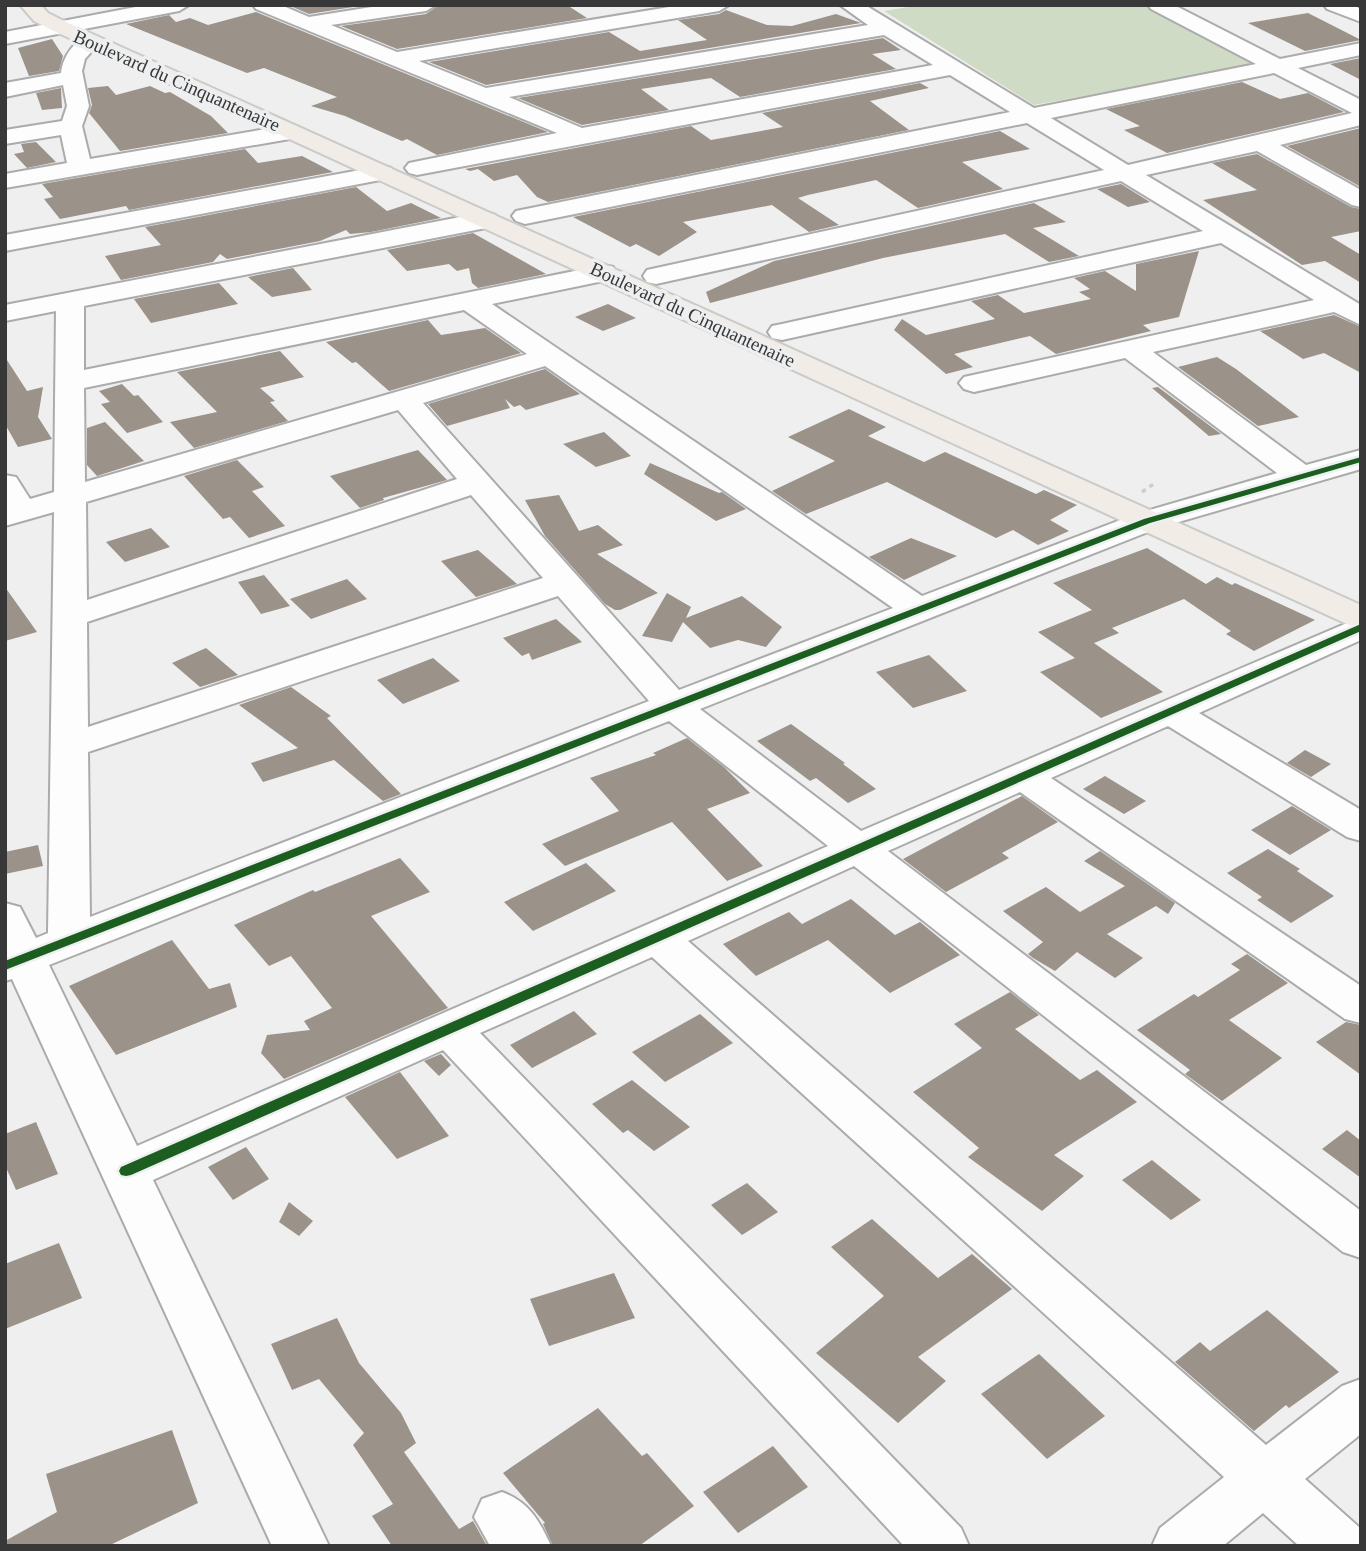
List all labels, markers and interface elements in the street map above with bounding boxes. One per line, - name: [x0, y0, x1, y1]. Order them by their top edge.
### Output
- street label: Boulevard du Cinquantenaire: [70, 25, 283, 136]
- street label: Boulevard du Cinquantenaire: [587, 258, 799, 371]

